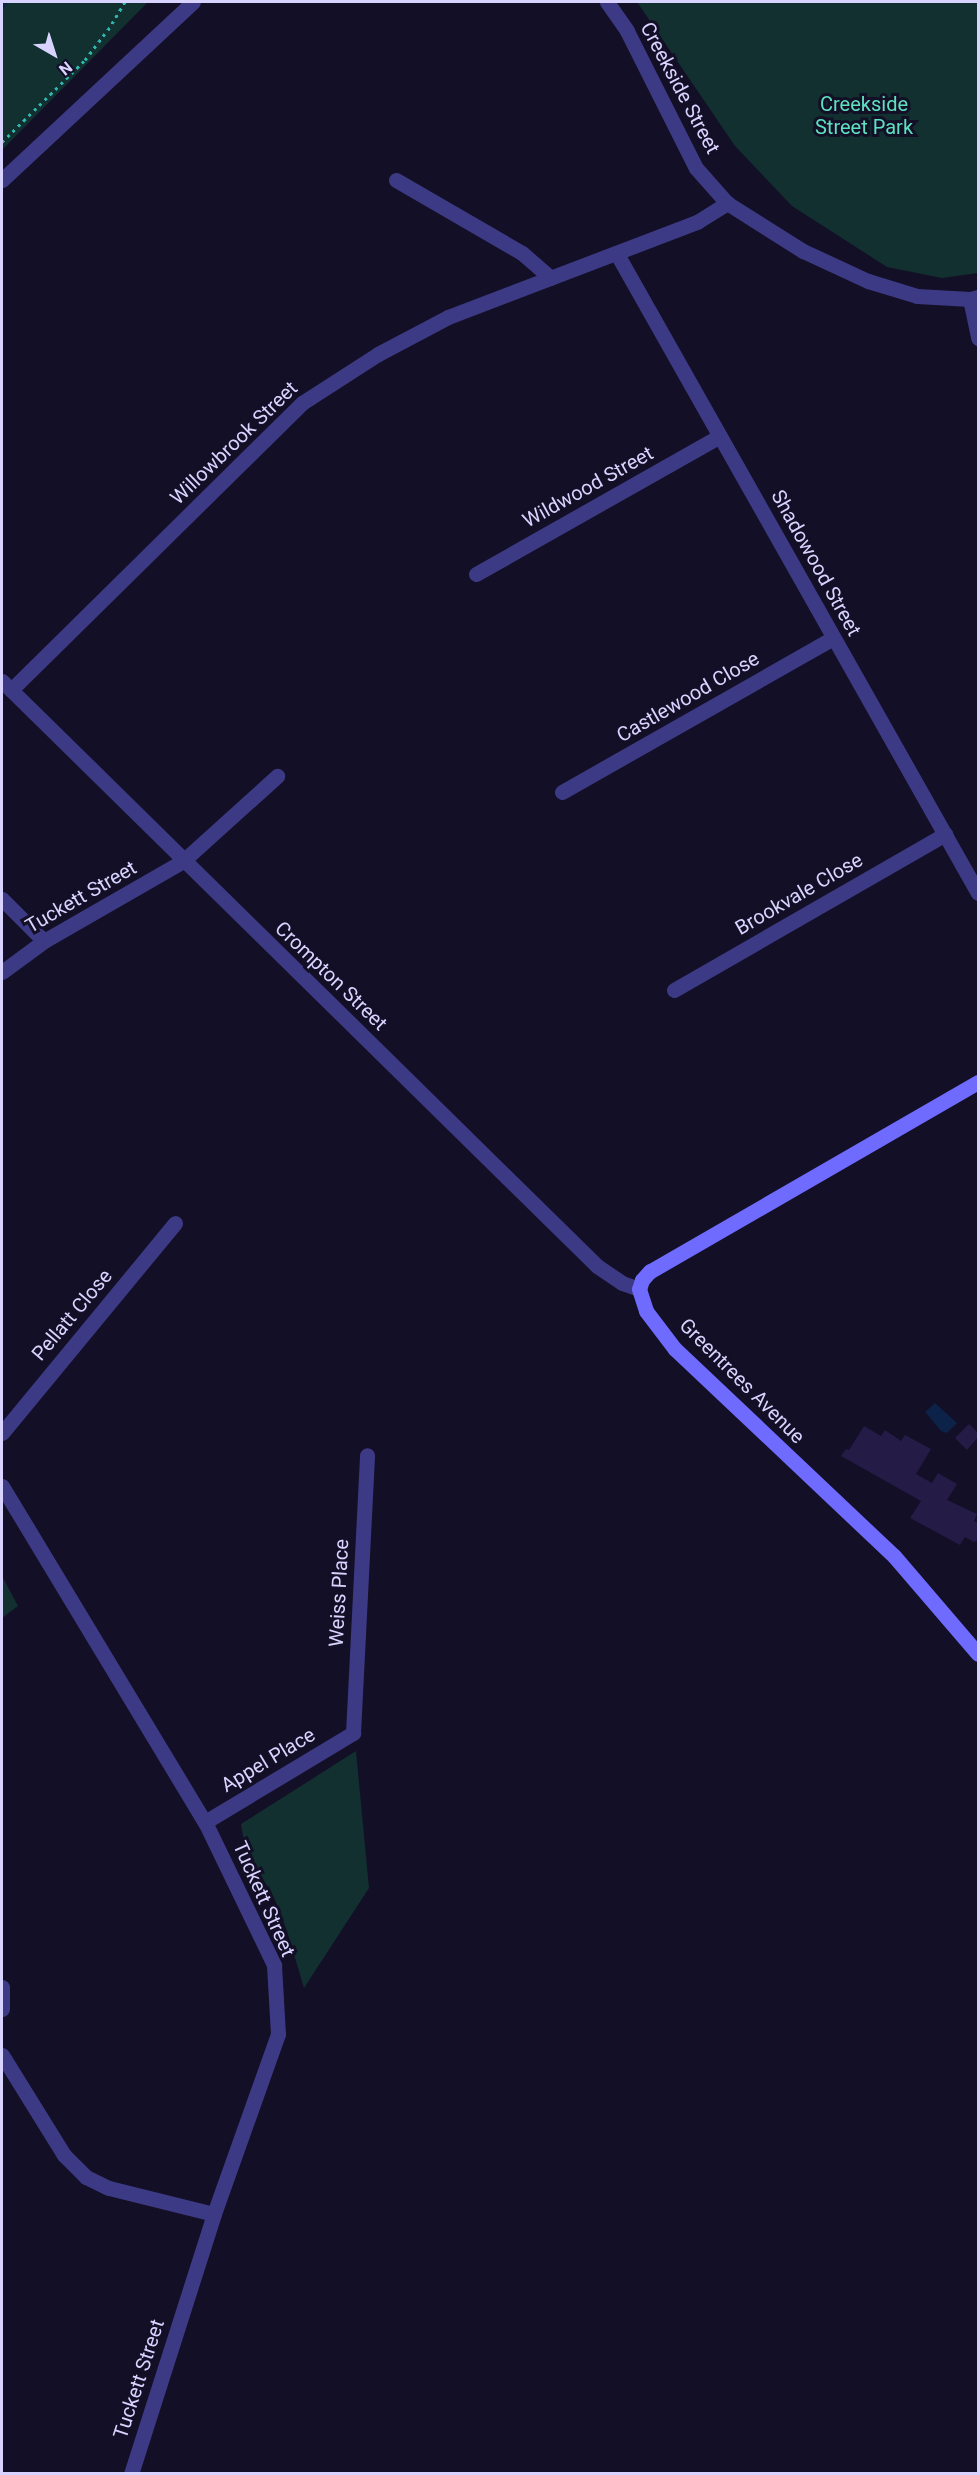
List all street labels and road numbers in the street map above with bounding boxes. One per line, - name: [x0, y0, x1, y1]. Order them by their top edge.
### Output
- street label: Creekside Street: [635, 18, 725, 158]
- street label: Willowbrook Street: [166, 376, 302, 510]
- street label: Wildwood Street: [519, 441, 657, 533]
- street label: Shadowood Street: [766, 486, 866, 640]
- street label: Castlewood Close: [612, 646, 764, 748]
- street label: Brookvale Close: [731, 848, 867, 940]
- street label: Tuckett Street: [21, 856, 141, 938]
- street label: Crompton Street: [270, 917, 392, 1035]
- street label: Pellatt Close: [27, 1264, 117, 1366]
- street label: Greentrees Avenue: [674, 1313, 810, 1449]
- street label: Weiss Place: [324, 1538, 354, 1648]
- street label: Appel Place: [217, 1723, 319, 1797]
- street label: Tuckett Street: [228, 1838, 300, 1960]
- street label: Tuckett Street: [108, 2316, 170, 2442]

